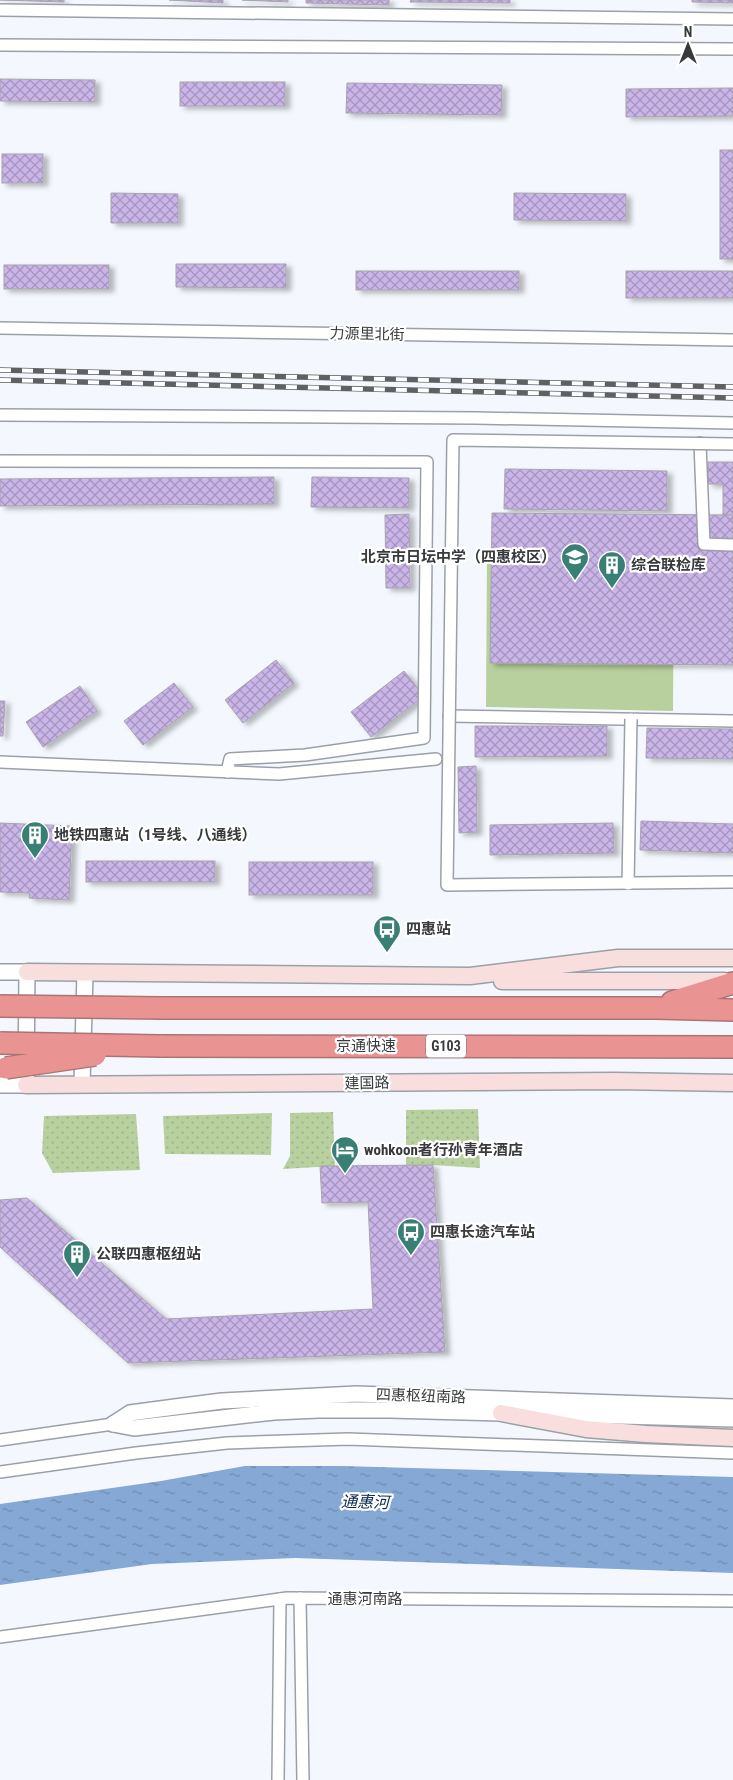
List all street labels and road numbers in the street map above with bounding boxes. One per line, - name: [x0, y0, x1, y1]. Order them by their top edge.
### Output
- street label: 力源里北街: [329, 324, 405, 344]
- road number: G103: [426, 1034, 466, 1058]
- street label: 京通快速: [336, 1037, 396, 1055]
- street label: 建国路: [344, 1074, 390, 1092]
- street label: 四惠枢纽南路: [376, 1385, 466, 1407]
- street label: 通惠河南路: [327, 1590, 403, 1608]

